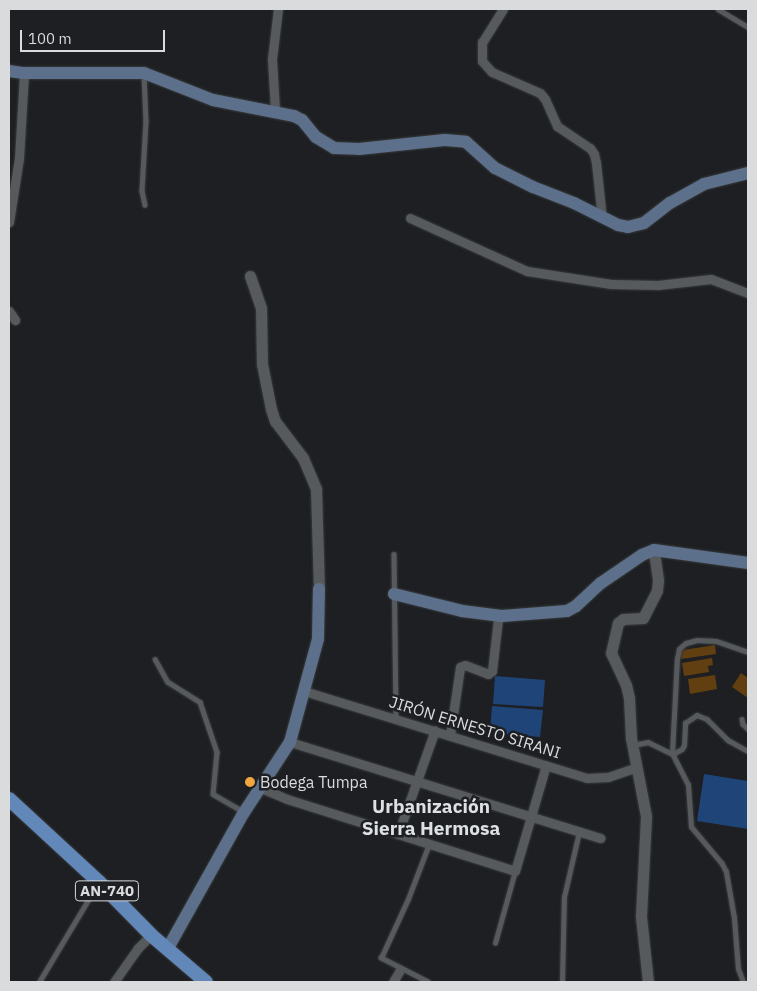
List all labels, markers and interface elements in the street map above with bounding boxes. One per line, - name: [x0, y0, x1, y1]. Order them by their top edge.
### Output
- scale bar: [22, 20, 168, 52]
- text: 100 m: [28, 29, 72, 48]
- street label: JIRÓN ERNESTO SIRANI: [387, 692, 563, 762]
- place label: Bodega Tumpa: [260, 772, 367, 792]
- marker: Bodega Tumpa: [244, 776, 256, 788]
- district label: Urbanización Sierra Hermosa: [362, 796, 500, 840]
- road number: AN-740: [74, 878, 140, 904]

